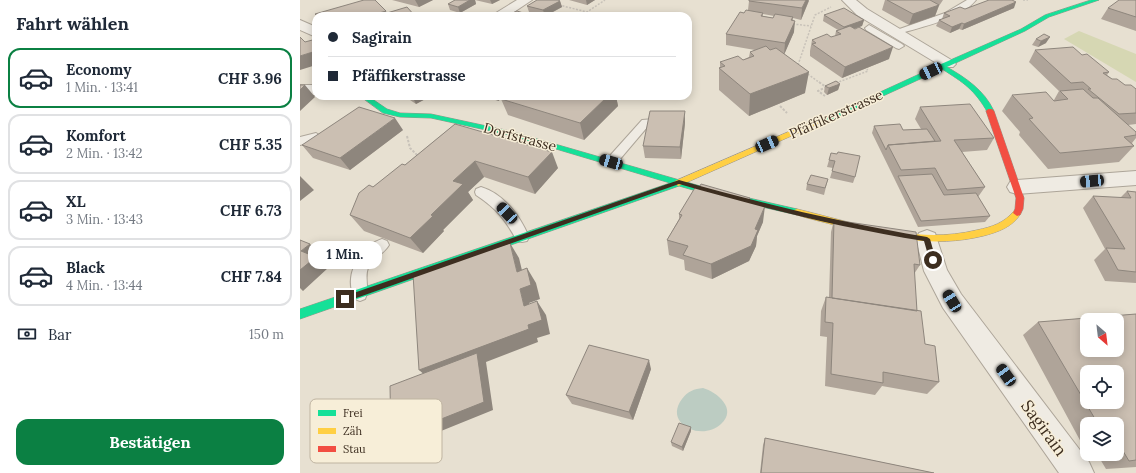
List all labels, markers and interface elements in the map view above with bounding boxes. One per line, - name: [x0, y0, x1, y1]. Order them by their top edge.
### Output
- text: Fahrt wählen: [16, 12, 129, 35]
- text: Sagirain: [352, 28, 412, 47]
- icon: car: [18, 60, 54, 96]
- text: Economy: [66, 60, 131, 79]
- car: [918, 60, 944, 82]
- text: Pfäffikerstrasse: [352, 66, 466, 85]
- text: CHF 3.96: [218, 69, 282, 88]
- text: 1 Min. · 13:41: [66, 79, 138, 96]
- street label: Pfäffikerstrasse: [786, 85, 886, 143]
- street label: Dorfstrasse: [481, 119, 559, 156]
- icon: car: [18, 126, 54, 162]
- text: Komfort: [66, 126, 126, 145]
- car: [754, 134, 780, 154]
- text: CHF 5.35: [219, 135, 282, 154]
- text: 2 Min. · 13:42: [66, 145, 142, 162]
- car: [598, 153, 624, 171]
- car: [1080, 174, 1104, 188]
- icon: car: [18, 192, 54, 228]
- text: XL: [66, 192, 86, 211]
- car: [494, 200, 520, 226]
- text: CHF 6.73: [220, 201, 282, 220]
- text: 3 Min. · 13:43: [66, 211, 143, 228]
- callout: 1 Min.: [308, 241, 382, 269]
- text: 1 Min.: [327, 246, 363, 263]
- route start: [924, 251, 942, 269]
- icon: car: [18, 258, 54, 294]
- text: Black: [66, 258, 105, 277]
- text: CHF 7.84: [221, 267, 282, 286]
- text: 4 Min. · 13:44: [66, 277, 143, 294]
- car: [941, 288, 963, 314]
- route end: [336, 290, 354, 308]
- north arrow: [1080, 313, 1124, 357]
- map controls: [1080, 313, 1124, 461]
- icon: cash: [16, 323, 38, 345]
- text: Bar: [48, 325, 72, 344]
- text: 150 m: [249, 326, 284, 343]
- car: [994, 362, 1018, 388]
- button: locate: [1080, 365, 1124, 409]
- street label: Sagirain: [1016, 396, 1072, 460]
- legend: [310, 399, 442, 463]
- text: Frei: [343, 406, 363, 420]
- button: layers: [1080, 417, 1124, 461]
- button: Bestätigen: [16, 419, 284, 465]
- text: Zäh: [343, 424, 362, 438]
- text: Stau: [343, 442, 366, 456]

